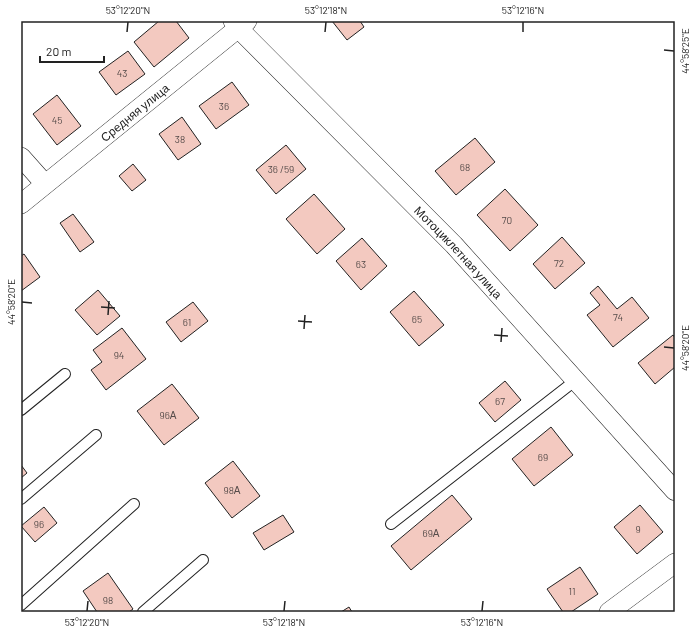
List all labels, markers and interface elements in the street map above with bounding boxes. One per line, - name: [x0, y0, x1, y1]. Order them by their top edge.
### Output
- text: 53°12'20"N: [106, 4, 150, 16]
- text: 53°12'18"N: [305, 4, 347, 16]
- text: 53°12'16"N: [502, 4, 544, 16]
- text: 44°58'25"E: [679, 28, 691, 74]
- scale bar: [40, 38, 104, 64]
- text: 20 m: [46, 44, 72, 58]
- house number: 43: [117, 67, 127, 79]
- street label: Средняя улица: [97, 80, 172, 144]
- house number: 36: [219, 100, 229, 112]
- house number: 45: [52, 114, 62, 126]
- house number: 38: [175, 133, 185, 145]
- house number: 68: [460, 161, 470, 173]
- house number: 36 /59: [268, 163, 294, 175]
- street label: Мотоциклетная улица: [412, 203, 506, 301]
- house number: 70: [502, 214, 512, 226]
- house number: 72: [554, 257, 564, 269]
- house number: 63: [356, 258, 366, 270]
- text: 44°58'20"E: [5, 279, 17, 325]
- house number: 74: [613, 311, 623, 323]
- house number: 65: [412, 313, 422, 325]
- house number: 61: [183, 316, 191, 328]
- text: 44°58'20"E: [679, 325, 691, 371]
- house number: 94: [114, 349, 124, 361]
- house number: 67: [495, 395, 505, 407]
- house number: 96А: [159, 409, 177, 421]
- house number: 69: [538, 451, 548, 463]
- house number: 98А: [223, 484, 241, 496]
- house number: 96: [34, 518, 44, 530]
- house number: 9: [635, 523, 641, 535]
- house number: 69А: [422, 527, 440, 539]
- house number: 11: [568, 585, 576, 597]
- house number: 98: [103, 594, 113, 606]
- text: 53°12'20"N: [65, 616, 109, 628]
- text: 53°12'18"N: [263, 616, 305, 628]
- text: 53°12'16"N: [461, 616, 503, 628]

